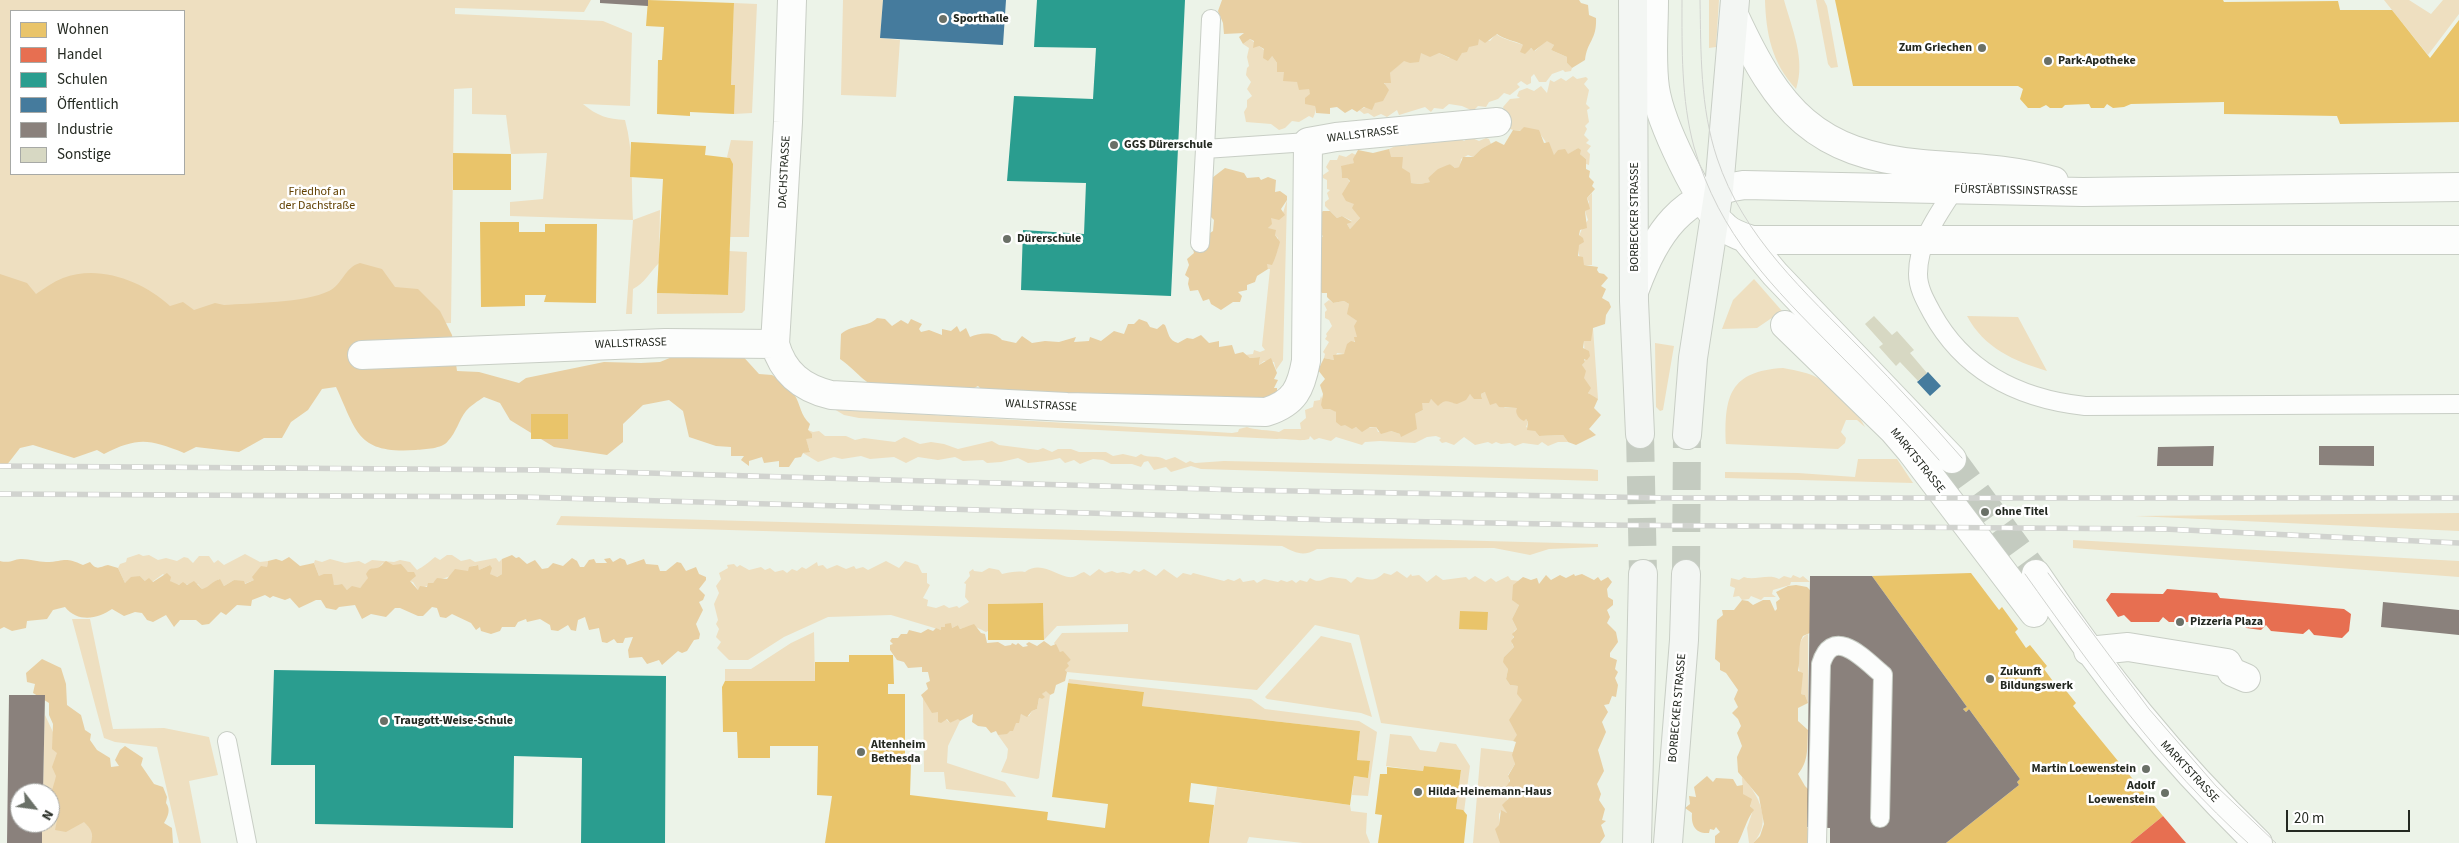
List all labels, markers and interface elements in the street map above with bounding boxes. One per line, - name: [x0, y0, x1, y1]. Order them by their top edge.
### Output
- legend: [10, 10, 185, 175]
- place label: Sporthalle: [953, 12, 1009, 26]
- marker: Sporthalle: [937, 13, 949, 25]
- text: Wohnen: [57, 19, 109, 40]
- place label: Zum Griechen: [1899, 41, 1972, 55]
- marker: Zum Griechen: [1976, 42, 1988, 54]
- text: Handel: [57, 44, 102, 65]
- place label: Park-Apotheke: [2058, 54, 2136, 68]
- marker: Park-Apotheke: [2042, 55, 2054, 67]
- text: Schulen: [57, 69, 108, 90]
- text: Öffentlich: [57, 94, 119, 115]
- text: Industrie: [57, 119, 113, 140]
- street label: WALLSTRASSE: [1326, 123, 1400, 147]
- street label: DACHSTRASSE: [776, 135, 794, 209]
- place label: GGS Dürerschule: [1124, 138, 1213, 152]
- marker: GGS Dürerschule: [1108, 139, 1120, 151]
- text: Sonstige: [57, 144, 111, 165]
- street label: BORBECKER STRASSE: [1628, 162, 1642, 272]
- street label: FÜRSTÄBTISSINSTRASSE: [1954, 183, 2078, 199]
- park label: Friedhof an der Dachstraße: [279, 185, 355, 213]
- place label: Dürerschule: [1017, 232, 1081, 246]
- marker: Dürerschule: [1001, 233, 1013, 245]
- street label: WALLSTRASSE: [595, 336, 667, 352]
- street label: WALLSTRASSE: [1005, 397, 1077, 415]
- street label: MARKTSTRASSE: [1886, 426, 1948, 496]
- place label: ohne Titel: [1995, 505, 2048, 519]
- marker: ohne Titel: [1979, 506, 1991, 518]
- place label: Pizzeria Plaza: [2190, 615, 2263, 629]
- marker: Pizzeria Plaza: [2174, 616, 2186, 628]
- street label: BORBECKER STRASSE: [1666, 653, 1690, 763]
- place label: Zukunft Bildungswerk: [2000, 665, 2073, 693]
- marker: Zukunft Bildungswerk: [1984, 673, 1996, 685]
- place label: Traugott-Weise-Schule: [394, 714, 513, 728]
- marker: Traugott-Weise-Schule: [378, 715, 390, 727]
- place label: Altenheim Bethesda: [871, 738, 925, 766]
- street label: MARKTSTRASSE: [2157, 738, 2221, 806]
- marker: Altenheim Bethesda: [855, 746, 867, 758]
- place label: Martin Loewenstein: [2032, 762, 2136, 776]
- marker: Martin Loewenstein: [2140, 763, 2152, 775]
- place label: Adolf Loewenstein: [2088, 779, 2155, 807]
- north arrow: [10, 783, 60, 833]
- place label: Hilda-Heinemann-Haus: [1428, 785, 1552, 799]
- marker: Hilda-Heinemann-Haus: [1412, 786, 1424, 798]
- marker: Adolf Loewenstein: [2159, 787, 2171, 799]
- scale bar: [2289, 800, 2413, 832]
- text: N: [36, 806, 58, 824]
- text: 20 m: [2294, 808, 2324, 829]

